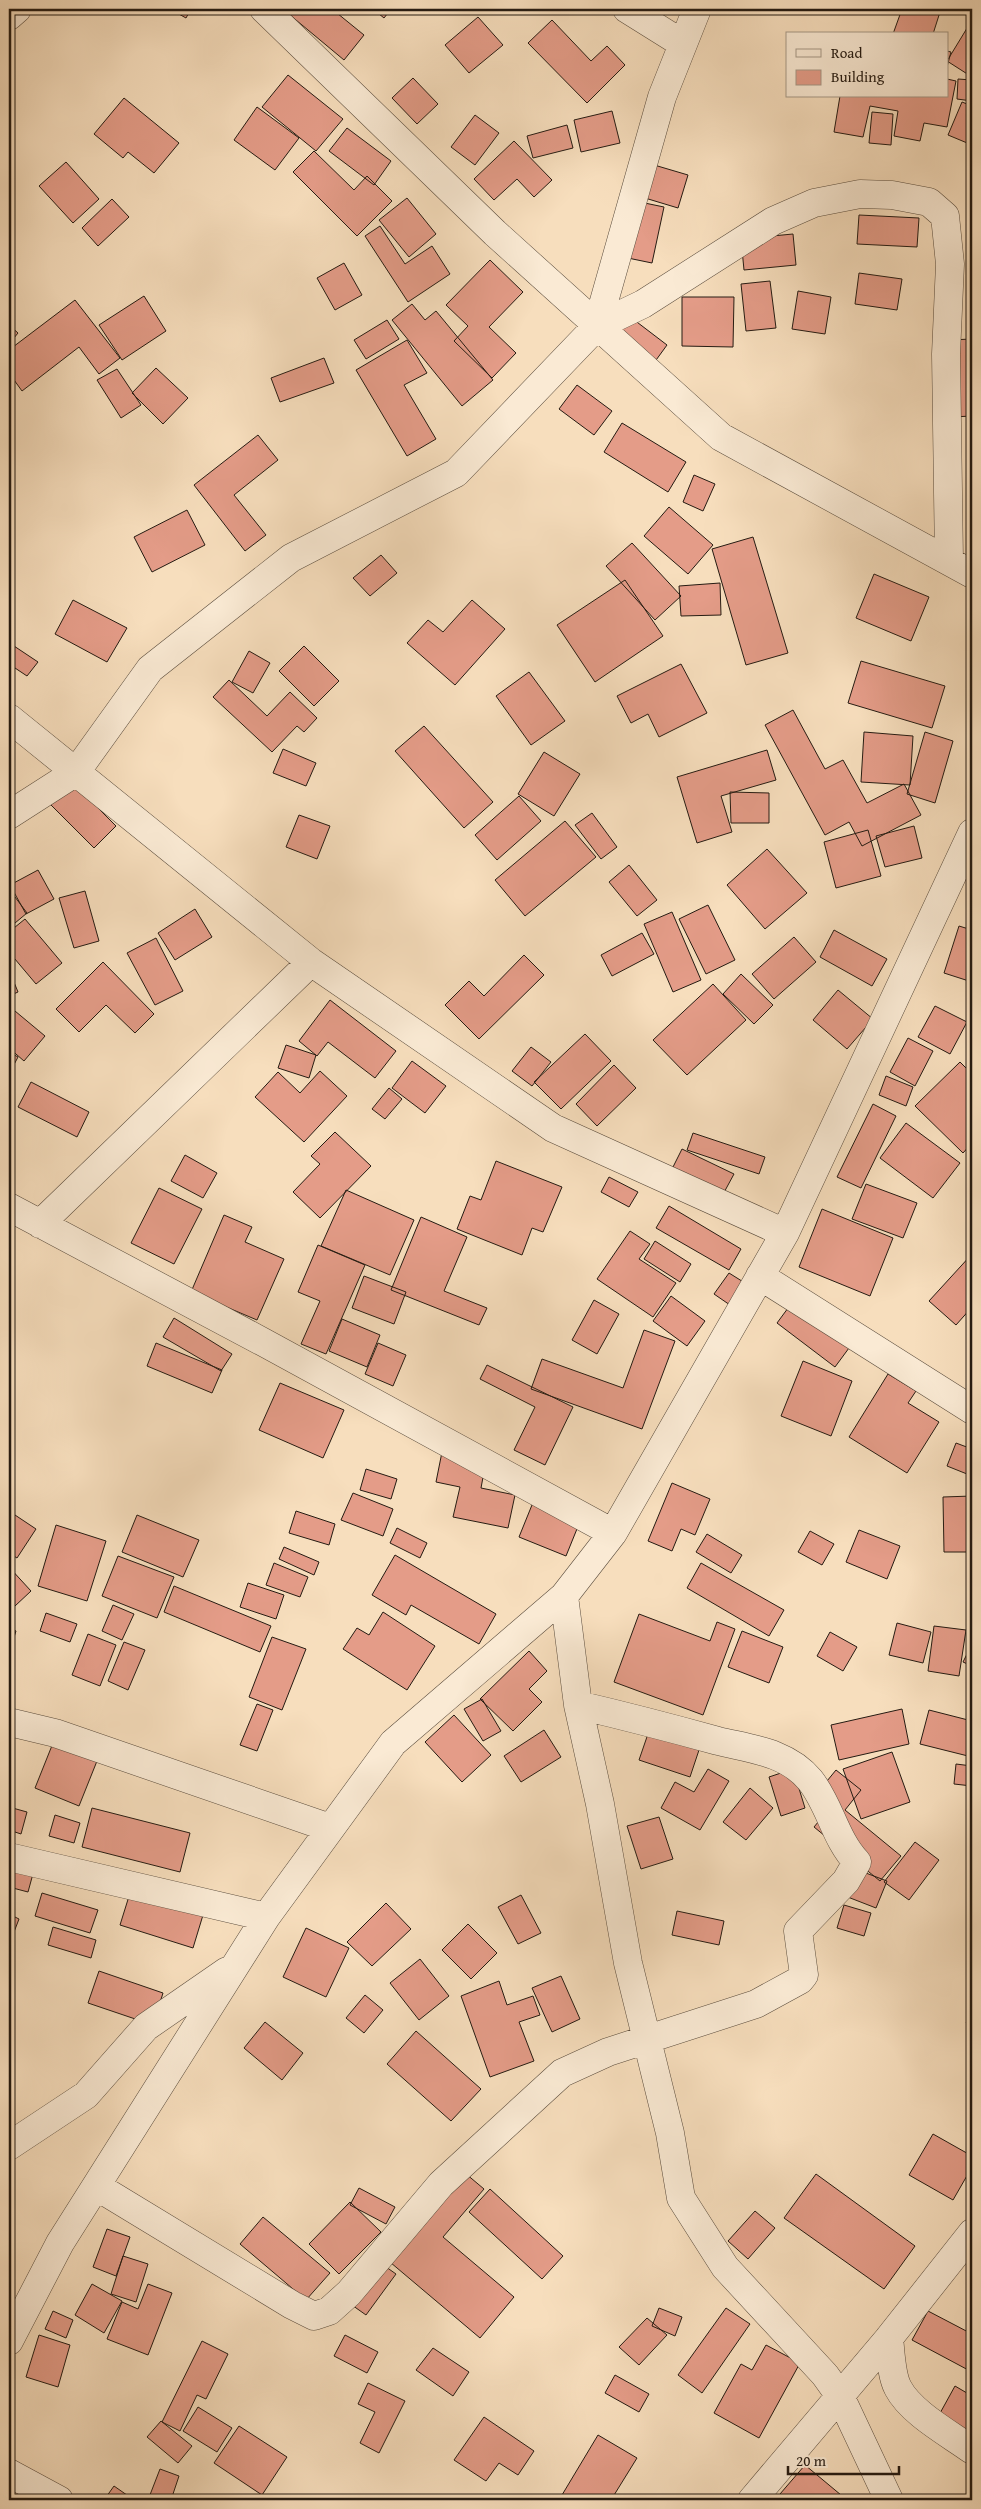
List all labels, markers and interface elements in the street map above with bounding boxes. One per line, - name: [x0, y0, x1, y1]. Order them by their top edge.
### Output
- legend: [786, 32, 948, 98]
- text: Road: [831, 42, 862, 63]
- text: Building: [831, 66, 885, 87]
- scale bar: [788, 2444, 900, 2476]
- text: 20 m: [796, 2450, 827, 2471]

